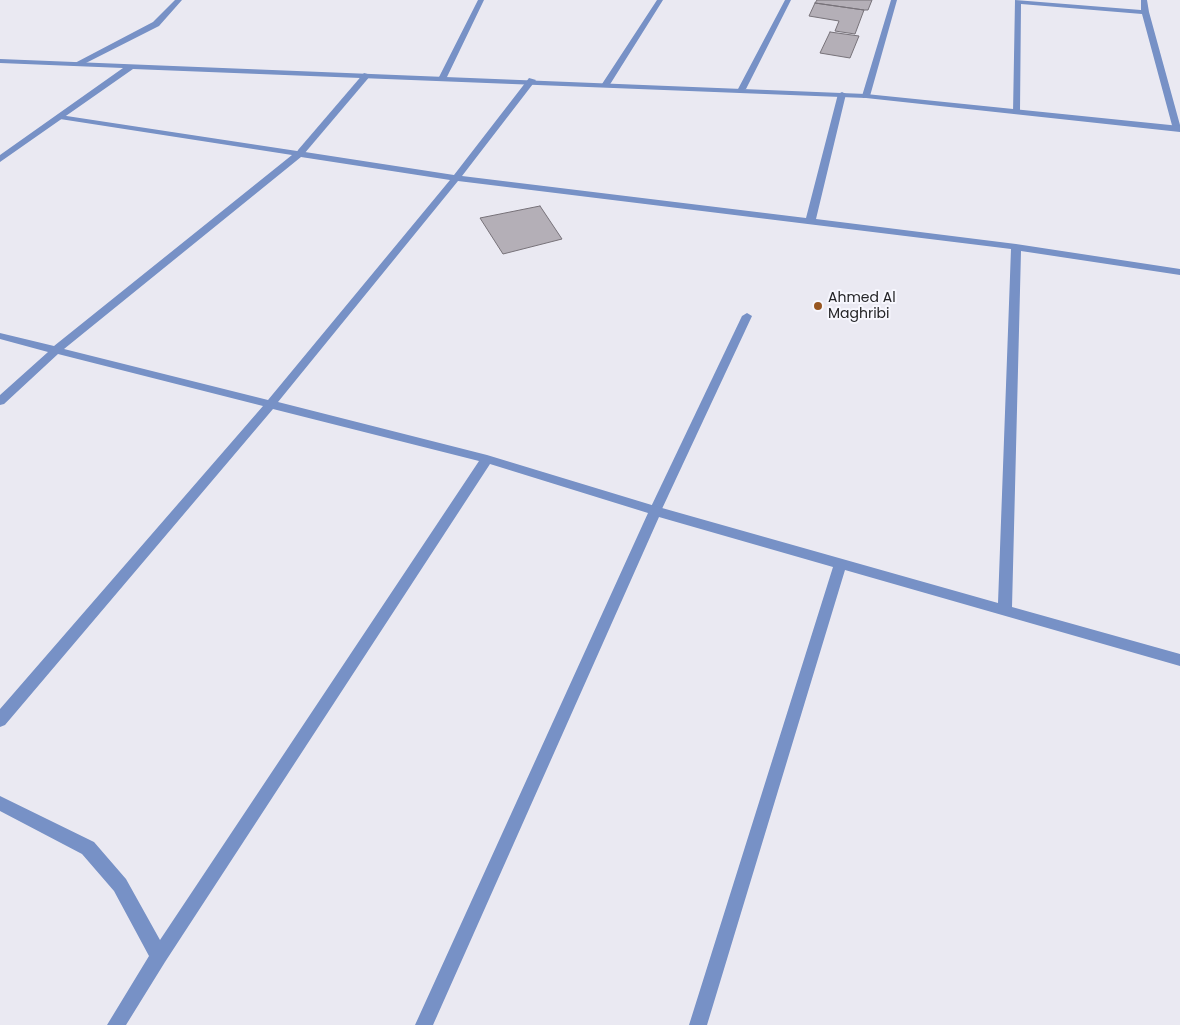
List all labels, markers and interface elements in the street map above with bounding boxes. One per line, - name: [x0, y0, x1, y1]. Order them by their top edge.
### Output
- place label: Ahmed Al Maghribi: [828, 290, 896, 322]
- marker: Ahmed Al Maghribi: [812, 300, 824, 312]

